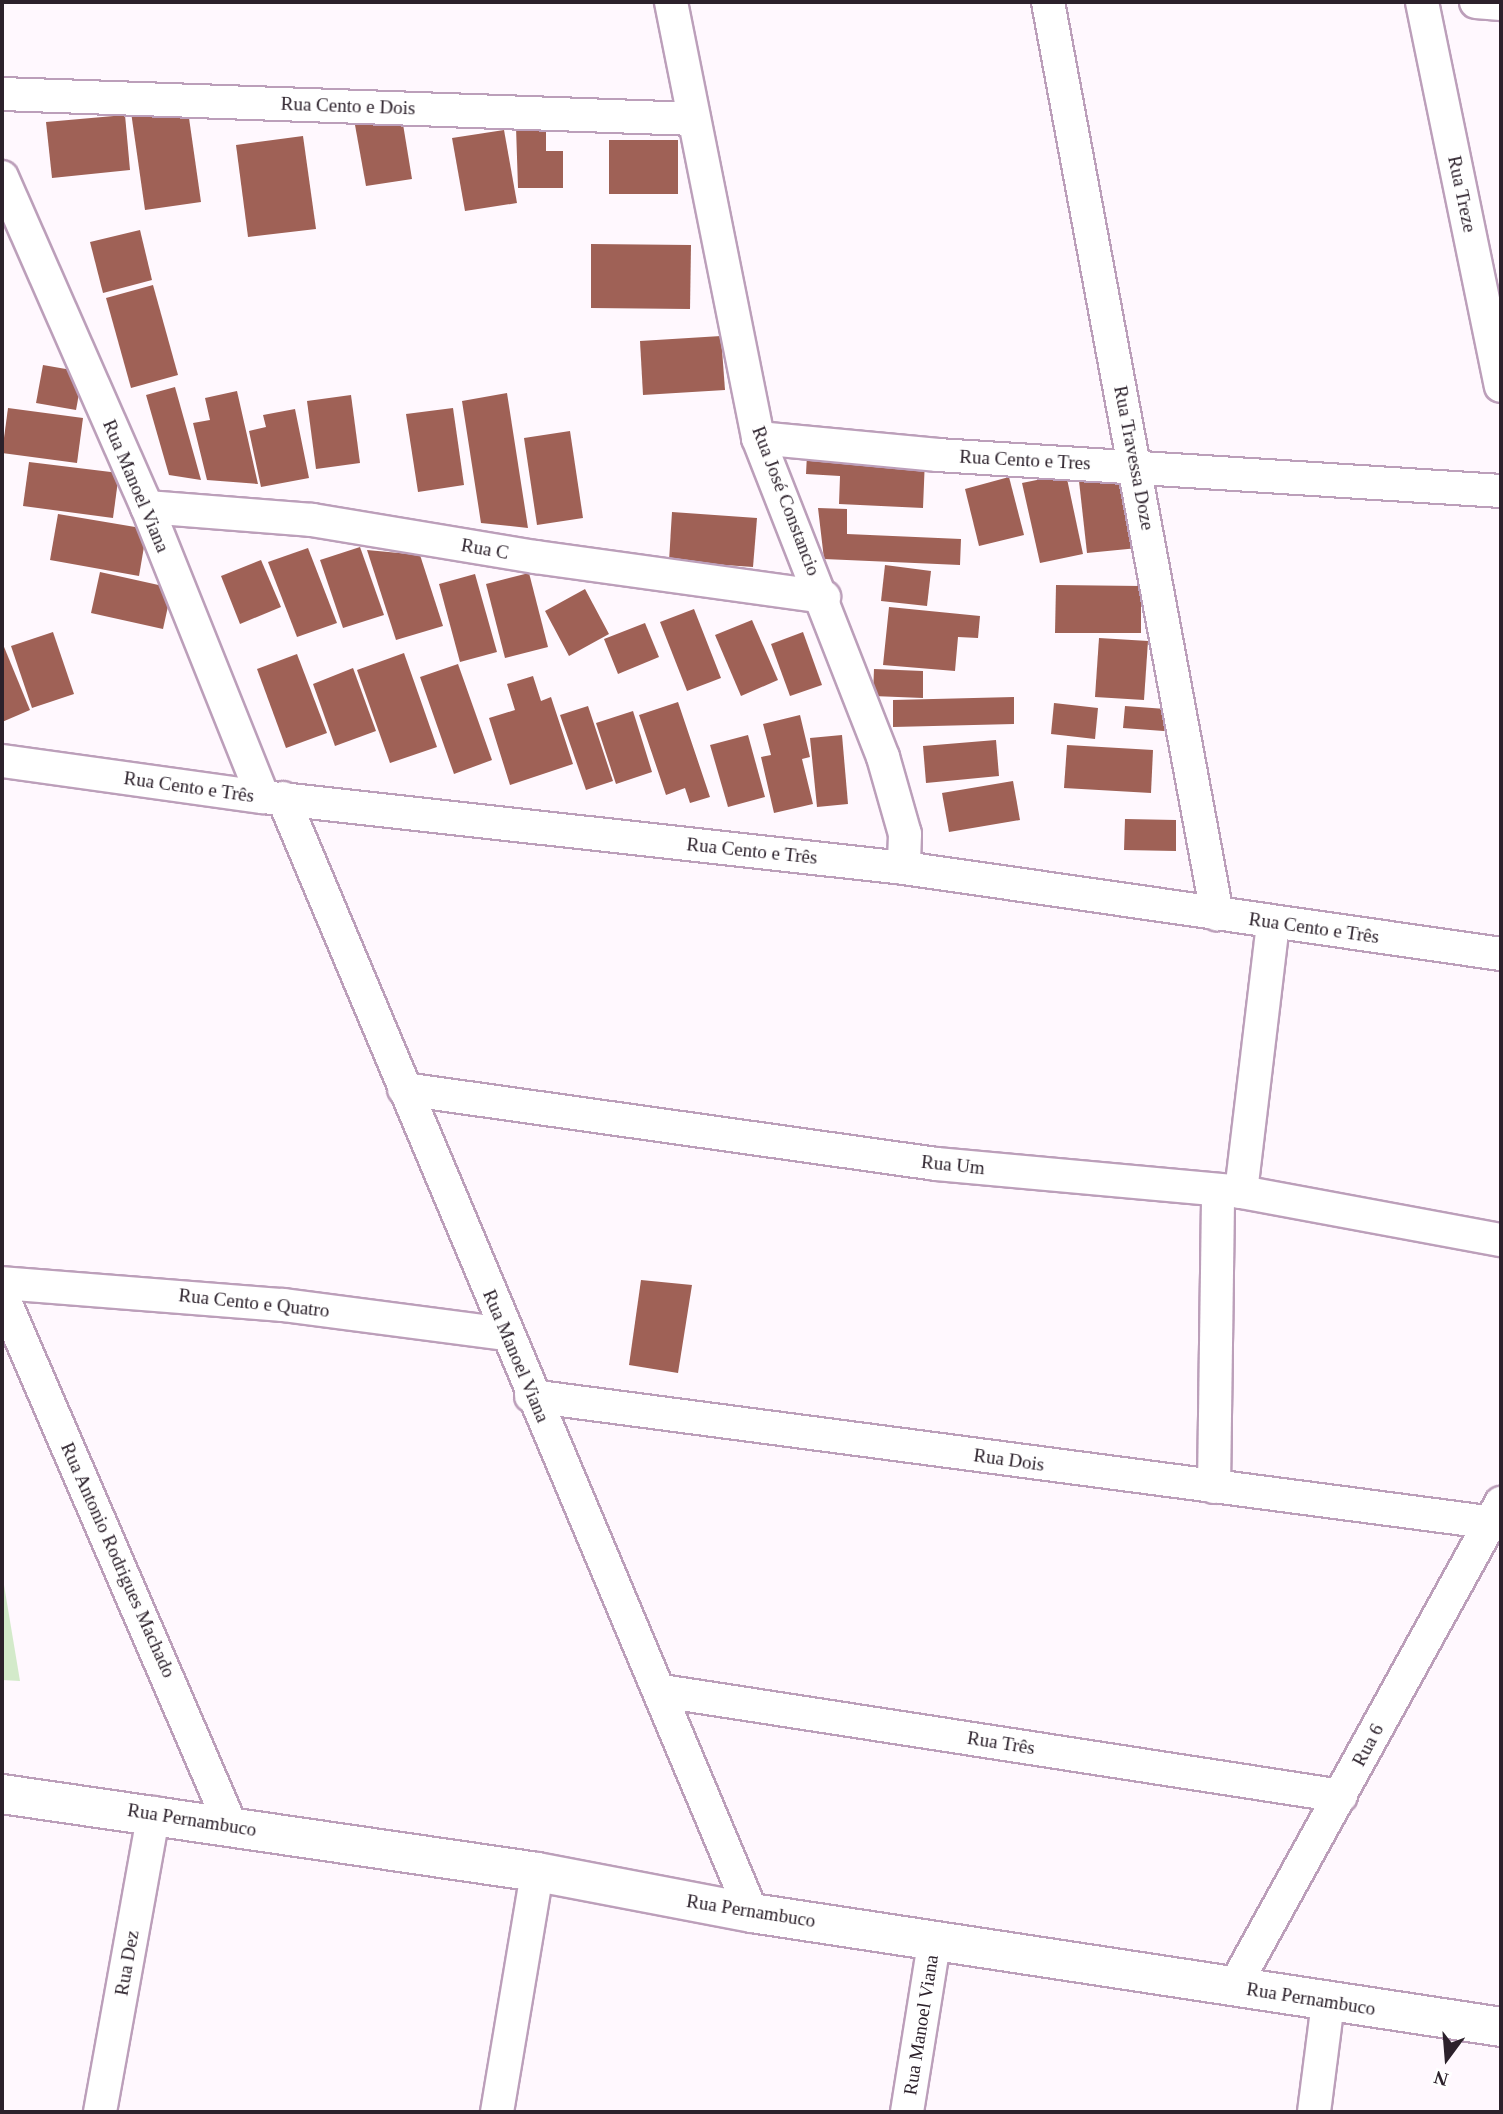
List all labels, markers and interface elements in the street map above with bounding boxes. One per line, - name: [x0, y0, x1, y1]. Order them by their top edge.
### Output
- street label: Rua Cento e Dois: [280, 92, 416, 120]
- street label: Rua Treze: [1443, 154, 1481, 234]
- street label: Rua Travessa Doze: [1109, 384, 1159, 532]
- street label: Rua Manoel Viana: [98, 416, 174, 556]
- street label: Rua José Constancio: [747, 423, 825, 579]
- street label: Rua Cento e Tres: [959, 445, 1091, 475]
- street label: Rua C: [459, 534, 511, 564]
- street label: Rua Cento e Três: [122, 767, 256, 807]
- street label: Rua Cento e Três: [685, 833, 819, 869]
- street label: Rua Cento e Três: [1247, 908, 1381, 948]
- street label: Rua Um: [920, 1150, 986, 1180]
- street label: Rua Cento e Quatro: [178, 1284, 330, 1322]
- street label: Rua Manoel Viana: [478, 1286, 554, 1426]
- street label: Rua Antonio Rodrigues Machado: [56, 1438, 180, 1682]
- street label: Rua Dois: [972, 1444, 1046, 1476]
- street label: Rua 6: [1347, 1720, 1389, 1770]
- street label: Rua Três: [965, 1726, 1037, 1760]
- street label: Rua Pernambuco: [126, 1799, 258, 1841]
- street label: Rua Pernambuco: [685, 1890, 817, 1932]
- street label: Rua Dez: [110, 1929, 144, 1997]
- street label: Rua Manoel Viana: [899, 1953, 943, 2097]
- street label: Rua Pernambuco: [1245, 1978, 1377, 2020]
- north arrow: [1412, 2023, 1482, 2093]
- text: N: [1432, 2067, 1451, 2091]

